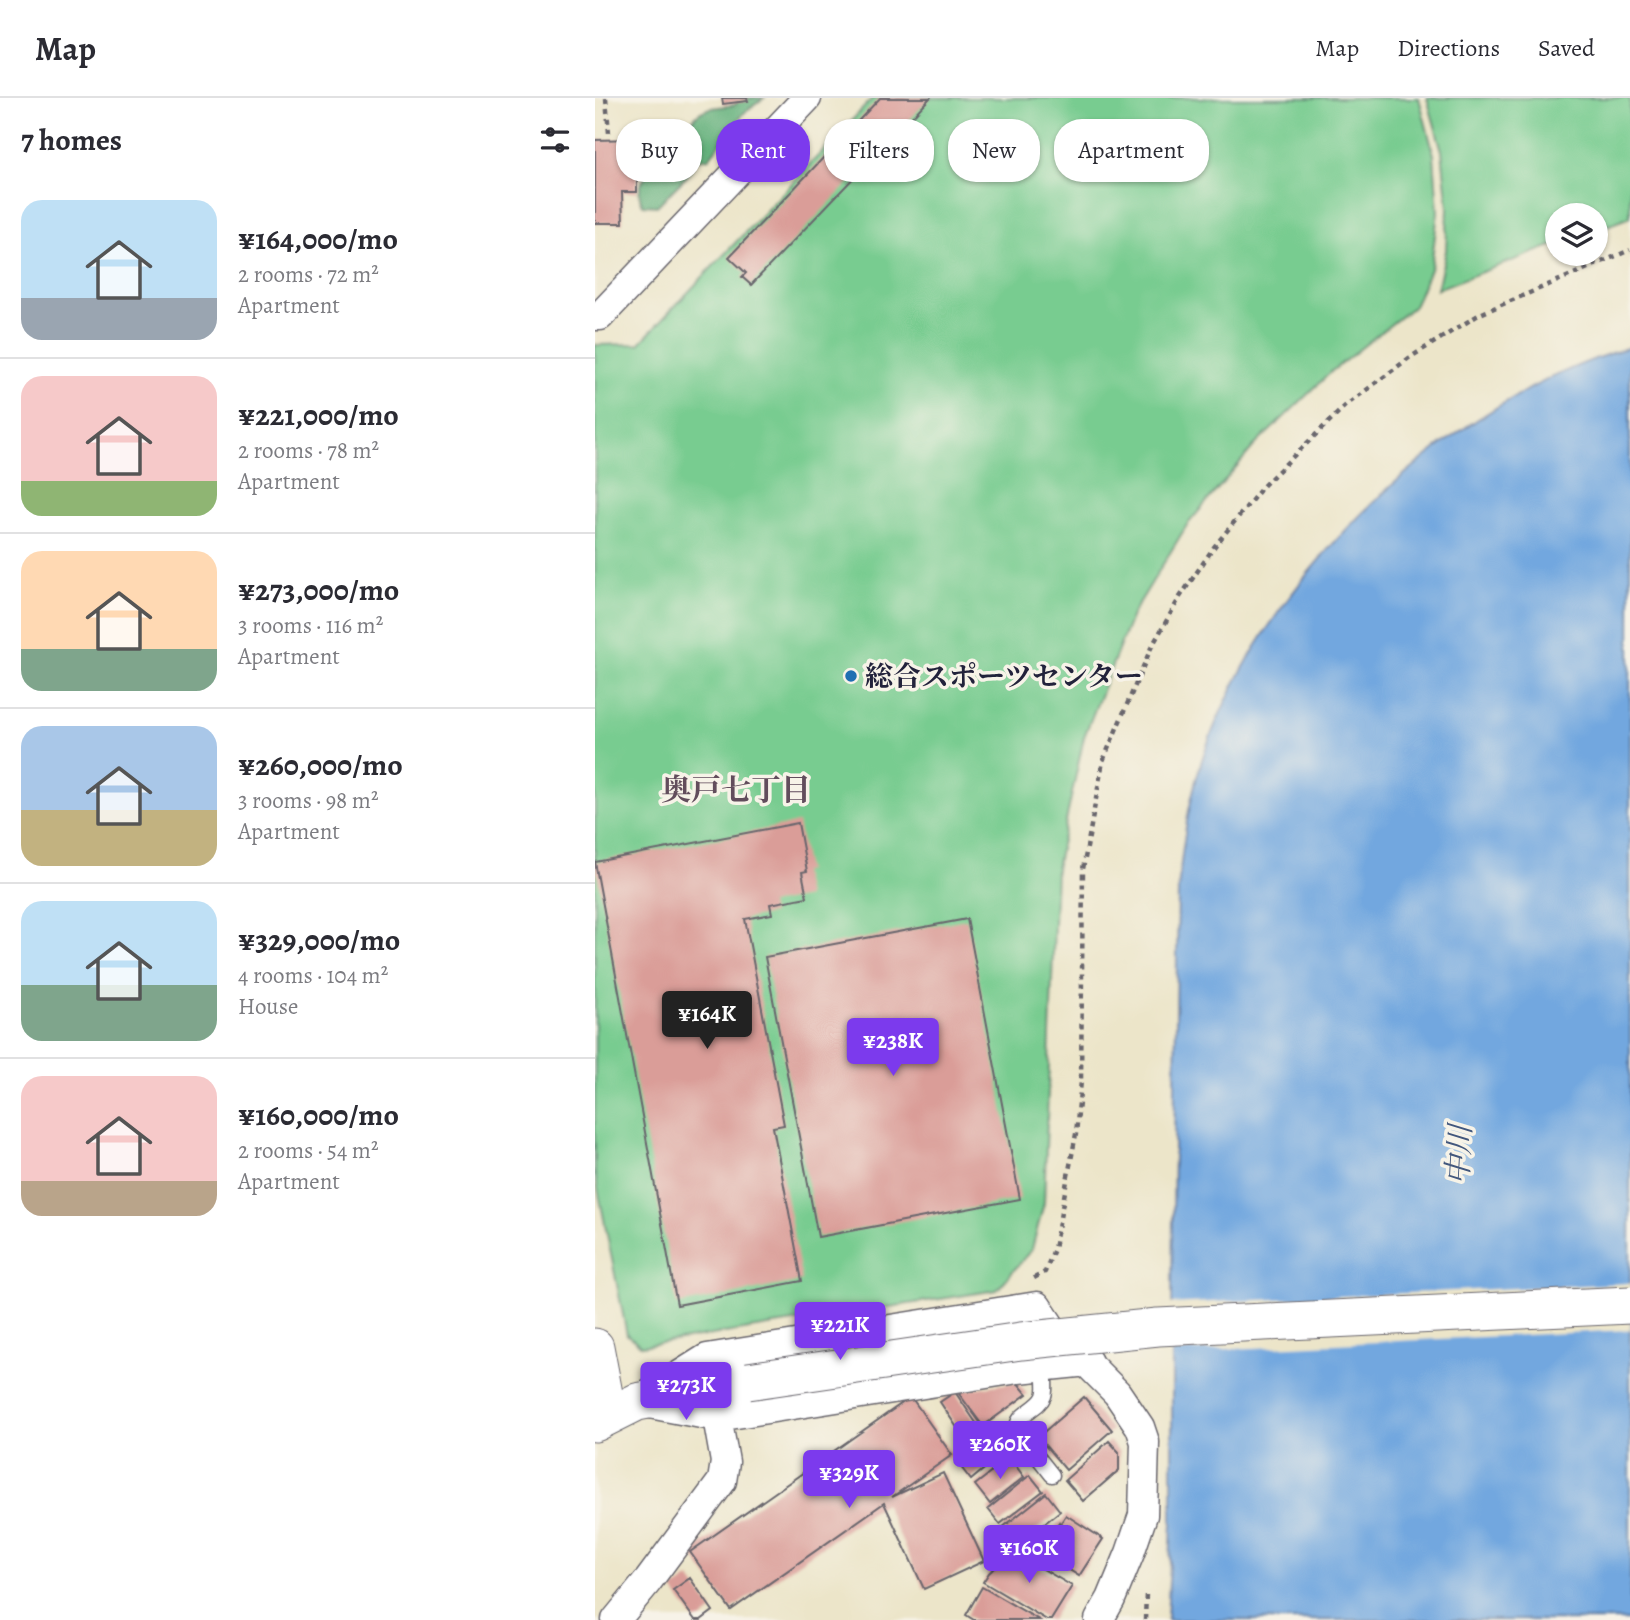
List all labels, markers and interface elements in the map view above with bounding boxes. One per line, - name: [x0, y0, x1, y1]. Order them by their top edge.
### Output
- text: Map: [35, 26, 96, 71]
- text: Map: [1315, 32, 1359, 64]
- text: Directions: [1397, 32, 1500, 64]
- text: Saved: [1538, 32, 1595, 64]
- chip: Buy: [616, 119, 702, 182]
- chip: Rent: [716, 119, 810, 182]
- chip: Filters: [824, 119, 934, 182]
- chip: New: [948, 119, 1040, 182]
- chip: Apartment: [1054, 119, 1209, 182]
- text: 7 homes: [21, 120, 122, 160]
- icon: filters: [536, 121, 574, 159]
- map controls: [1545, 203, 1608, 266]
- button: layers: [1545, 203, 1608, 266]
- text: ¥164,000/mo: [238, 219, 398, 259]
- icon: home: [77, 228, 161, 312]
- text: 2 rooms · 72 m²: [238, 259, 379, 290]
- text: Apartment: [238, 290, 340, 321]
- text: ¥221,000/mo: [238, 395, 399, 435]
- icon: home: [77, 404, 161, 488]
- text: 2 rooms · 78 m²: [238, 435, 379, 466]
- text: Apartment: [238, 466, 340, 497]
- text: ¥273,000/mo: [238, 570, 399, 610]
- icon: home: [77, 579, 161, 663]
- text: 3 rooms · 116 m²: [238, 610, 383, 641]
- text: Apartment: [238, 641, 340, 672]
- place label: 総合スポーツセンター: [865, 658, 1143, 696]
- marker: 総合スポーツセンター: [843, 668, 859, 684]
- text: ¥260,000/mo: [238, 745, 403, 785]
- icon: home: [77, 754, 161, 838]
- district label: 奥戸七丁目: [661, 770, 811, 810]
- text: 3 rooms · 98 m²: [238, 785, 379, 816]
- text: Apartment: [238, 816, 340, 847]
- text: ¥329,000/mo: [238, 920, 400, 960]
- icon: home: [77, 929, 161, 1013]
- text: 4 rooms · 104 m²: [238, 960, 388, 991]
- text: House: [238, 991, 298, 1022]
- pin: ¥164K: [658, 992, 756, 1051]
- text: ¥164K: [678, 998, 736, 1029]
- pin: ¥238K: [844, 1018, 942, 1078]
- text: ¥238K: [863, 1025, 923, 1056]
- text: ¥160,000/mo: [238, 1095, 399, 1135]
- icon: home: [77, 1104, 161, 1188]
- water label: 中川: [1437, 1121, 1481, 1186]
- text: 2 rooms · 54 m²: [238, 1135, 379, 1166]
- text: Apartment: [238, 1166, 340, 1197]
- pin: ¥221K: [791, 1302, 889, 1362]
- text: ¥221K: [811, 1309, 869, 1340]
- pin: ¥273K: [637, 1362, 735, 1422]
- text: ¥273K: [656, 1369, 716, 1400]
- pin: ¥260K: [951, 1422, 1049, 1481]
- text: ¥260K: [969, 1428, 1031, 1459]
- pin: ¥329K: [800, 1450, 898, 1510]
- text: ¥329K: [819, 1457, 879, 1488]
- pin: ¥160K: [980, 1526, 1078, 1585]
- text: ¥160K: [1000, 1532, 1058, 1563]

